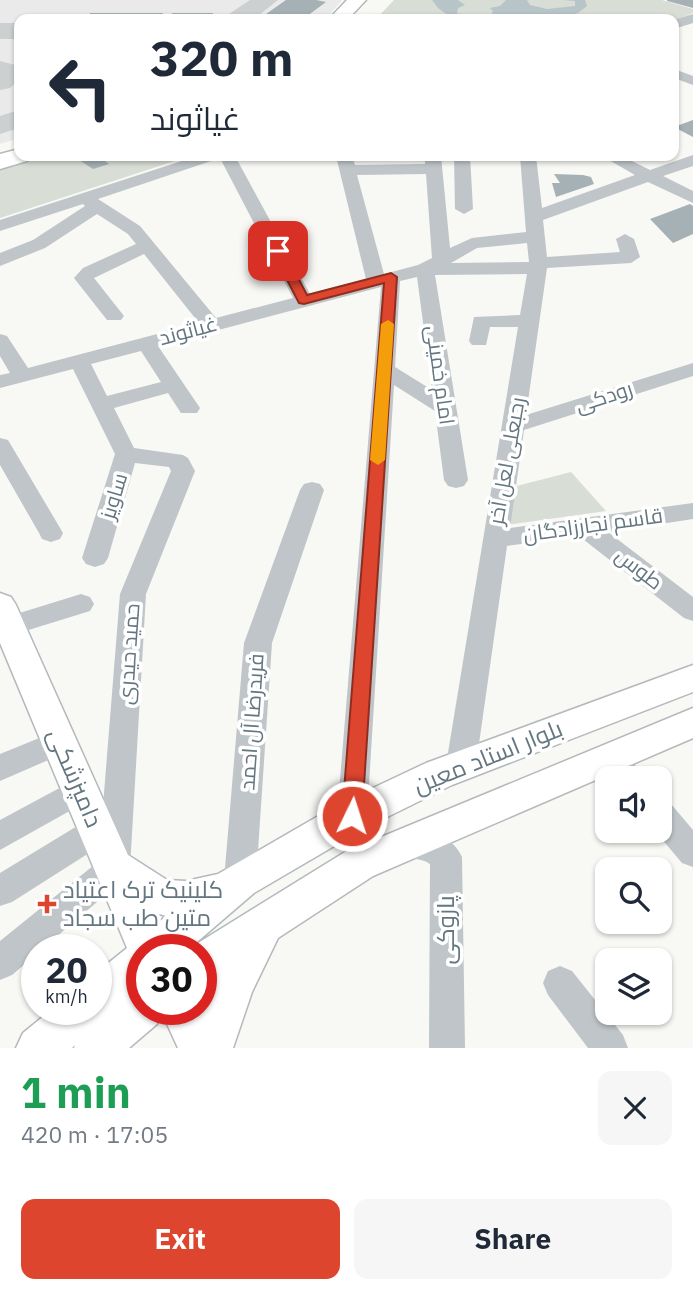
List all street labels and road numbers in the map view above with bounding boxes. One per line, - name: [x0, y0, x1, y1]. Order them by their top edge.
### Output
- street label: غیاثوند: [155, 309, 220, 351]
- street label: امام خمینی: [419, 323, 462, 427]
- street label: رودکی: [571, 374, 636, 418]
- street label: رجبعلی لعل آخر: [481, 395, 531, 528]
- street label: ساویز: [93, 469, 133, 523]
- street label: قاسم نجارزادگان: [521, 500, 665, 549]
- street label: طوس: [610, 541, 669, 596]
- street label: حمید حیدری: [110, 602, 146, 706]
- street label: فریدرضا آل احمد: [232, 653, 270, 791]
- street label: بلوار استاد معین: [408, 712, 567, 801]
- street label: دامپزشکی: [40, 723, 111, 832]
- street label: پازوکی: [429, 895, 462, 965]

